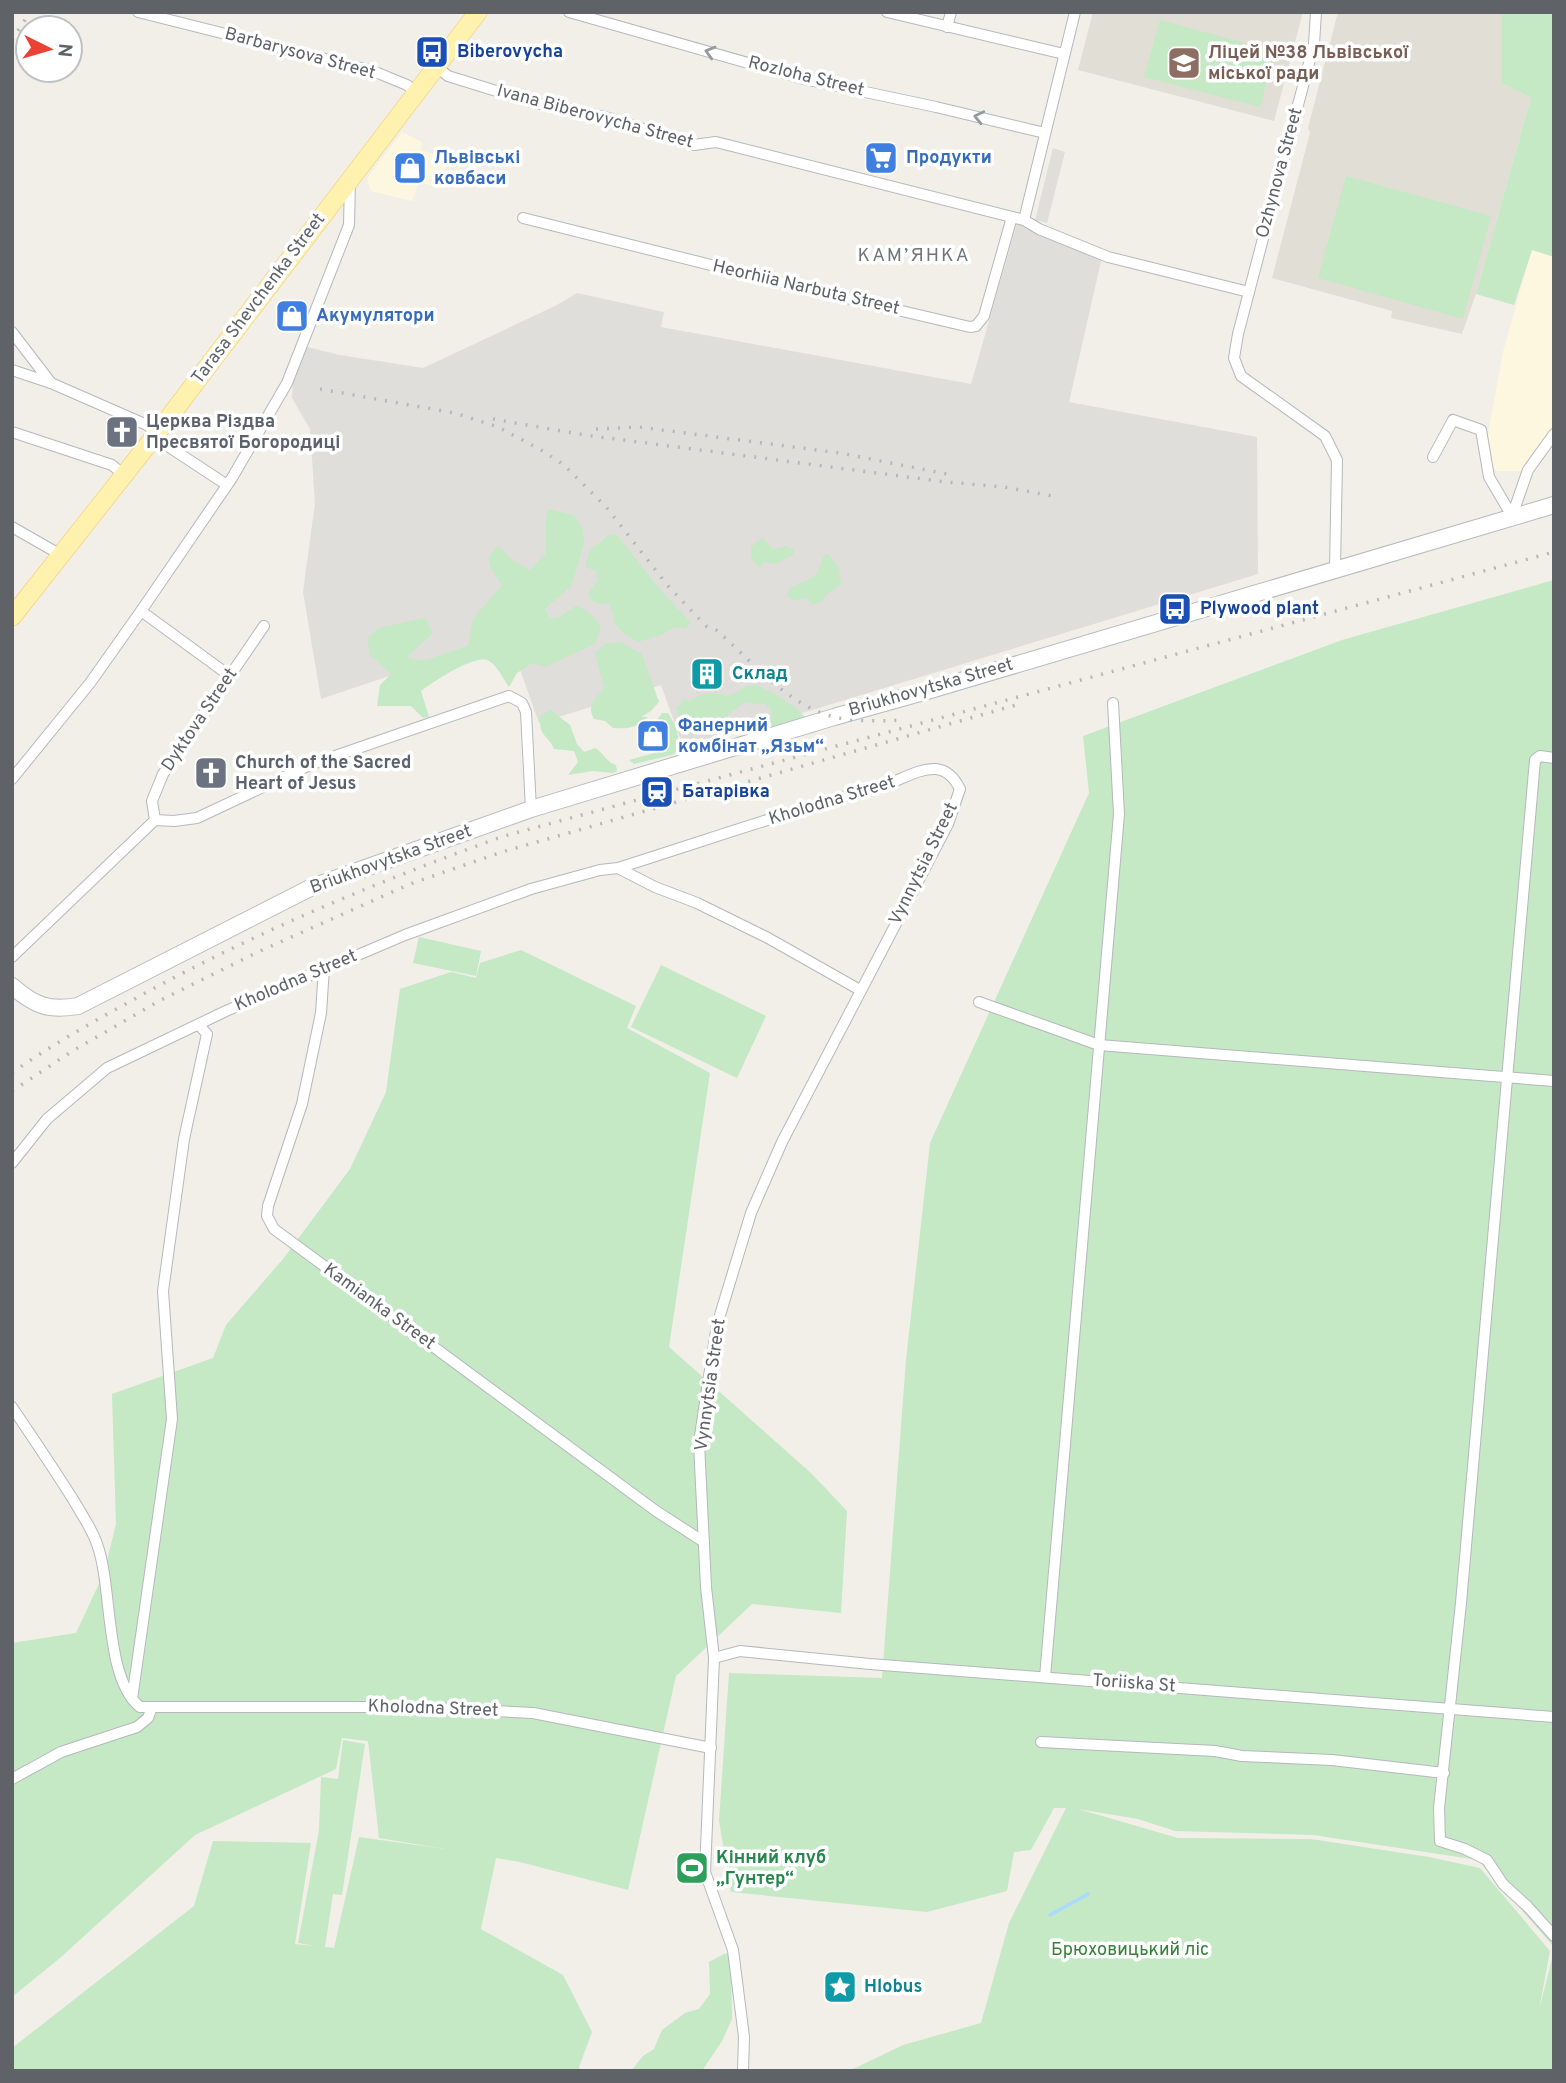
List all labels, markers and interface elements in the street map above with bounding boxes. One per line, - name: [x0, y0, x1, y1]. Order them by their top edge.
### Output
- north arrow: [14, 14, 84, 84]
- street label: Barbarysova Street: [222, 23, 378, 85]
- bus stop icon: Biberovycha: [413, 33, 451, 71]
- place label: Biberovycha: [457, 41, 563, 64]
- text: N: [51, 42, 76, 58]
- place label: Ліцей №38 Львівської міської ради: [1208, 42, 1409, 86]
- school or university icon: Ліцей №38 Львівської міської ради: [1165, 44, 1203, 82]
- one-way arrow: [704, 46, 716, 60]
- street label: Rozloha Street: [746, 51, 866, 103]
- street label: Ivana Biberovycha Street: [494, 80, 696, 154]
- street label: Ozhynova Street: [1252, 105, 1308, 241]
- one-way arrow: [973, 111, 985, 125]
- supermarket icon: Продукти: [862, 139, 900, 177]
- place label: Львівські ковбаси: [434, 147, 520, 191]
- place label: Продукти: [906, 147, 992, 170]
- shop icon: Львівські ковбаси: [391, 149, 429, 187]
- street label: Tarasa Shevchenka Street: [187, 209, 331, 389]
- district label: КАМ’ЯНКА: [857, 244, 971, 268]
- street label: Heorhiia Narbuta Street: [710, 255, 902, 321]
- shop icon: Акумулятори: [273, 297, 311, 335]
- place label: Акумулятори: [316, 305, 435, 328]
- place label: Церква Різдва Пресвятої Богородиці: [146, 411, 340, 455]
- church icon: Церква Різдва Пресвятої Богородиці: [103, 413, 141, 451]
- bus stop icon: Plywood plant: [1156, 590, 1194, 628]
- place label: Plywood plant: [1200, 598, 1319, 621]
- street label: Briukhovytska Street: [846, 653, 1016, 723]
- building icon: Склад: [688, 655, 726, 693]
- place label: Склад: [732, 663, 788, 686]
- street label: Dyktova Street: [157, 664, 243, 776]
- place label: Фанерний комбінат „Язьм“: [678, 715, 824, 759]
- shop icon: Фанерний комбінат „Язьм“: [634, 717, 672, 755]
- place label: Church of the Sacred Heart of Jesus: [235, 752, 411, 796]
- church icon: Church of the Sacred Heart of Jesus: [192, 754, 230, 792]
- street label: Kholodna Street: [766, 771, 898, 831]
- station icon: Батарівка: [638, 773, 676, 811]
- place label: Батарівка: [682, 781, 770, 804]
- street label: Vynnytsia Street: [884, 799, 964, 929]
- street label: Briukhovytska Street: [307, 820, 475, 900]
- street label: Kholodna Street: [231, 945, 361, 1017]
- street label: Kamianka Street: [318, 1259, 440, 1355]
- street label: Vynnytsia Street: [690, 1317, 732, 1453]
- street label: Toriiska St: [1092, 1670, 1176, 1698]
- street label: Kholodna Street: [367, 1695, 499, 1723]
- place label: Кінний клуб „Гунтер“: [716, 1847, 826, 1891]
- sports icon: Кінний клуб „Гунтер“: [673, 1849, 711, 1887]
- park label: Брюховицький ліс: [1051, 1939, 1209, 1962]
- place icon: Hlobus: [821, 1968, 859, 2006]
- place label: Hlobus: [864, 1976, 922, 1999]

